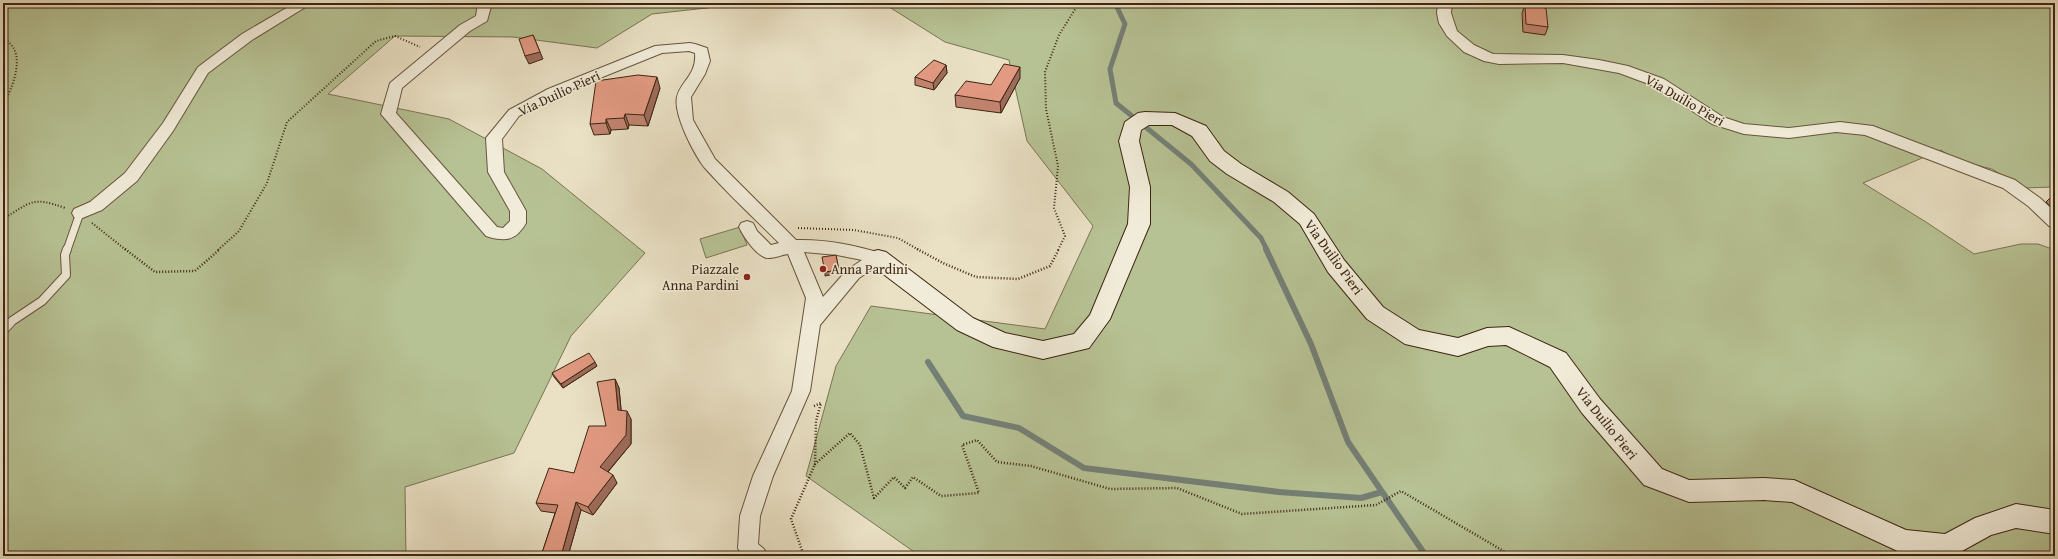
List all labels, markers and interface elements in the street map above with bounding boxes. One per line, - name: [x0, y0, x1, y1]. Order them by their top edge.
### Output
- street label: Via Duilio Pieri: [515, 65, 603, 121]
- street label: Via Duilio Pieri: [1642, 69, 1728, 131]
- street label: Via Duilio Pieri: [1300, 215, 1368, 299]
- place label: Piazzale Anna Pardini: [662, 259, 739, 295]
- place label: Anna Pardini: [831, 259, 908, 279]
- marker: Anna Pardini: [818, 264, 828, 274]
- marker: Piazzale Anna Pardini: [742, 272, 752, 282]
- street label: Via Duilio Pieri: [1571, 382, 1643, 464]

